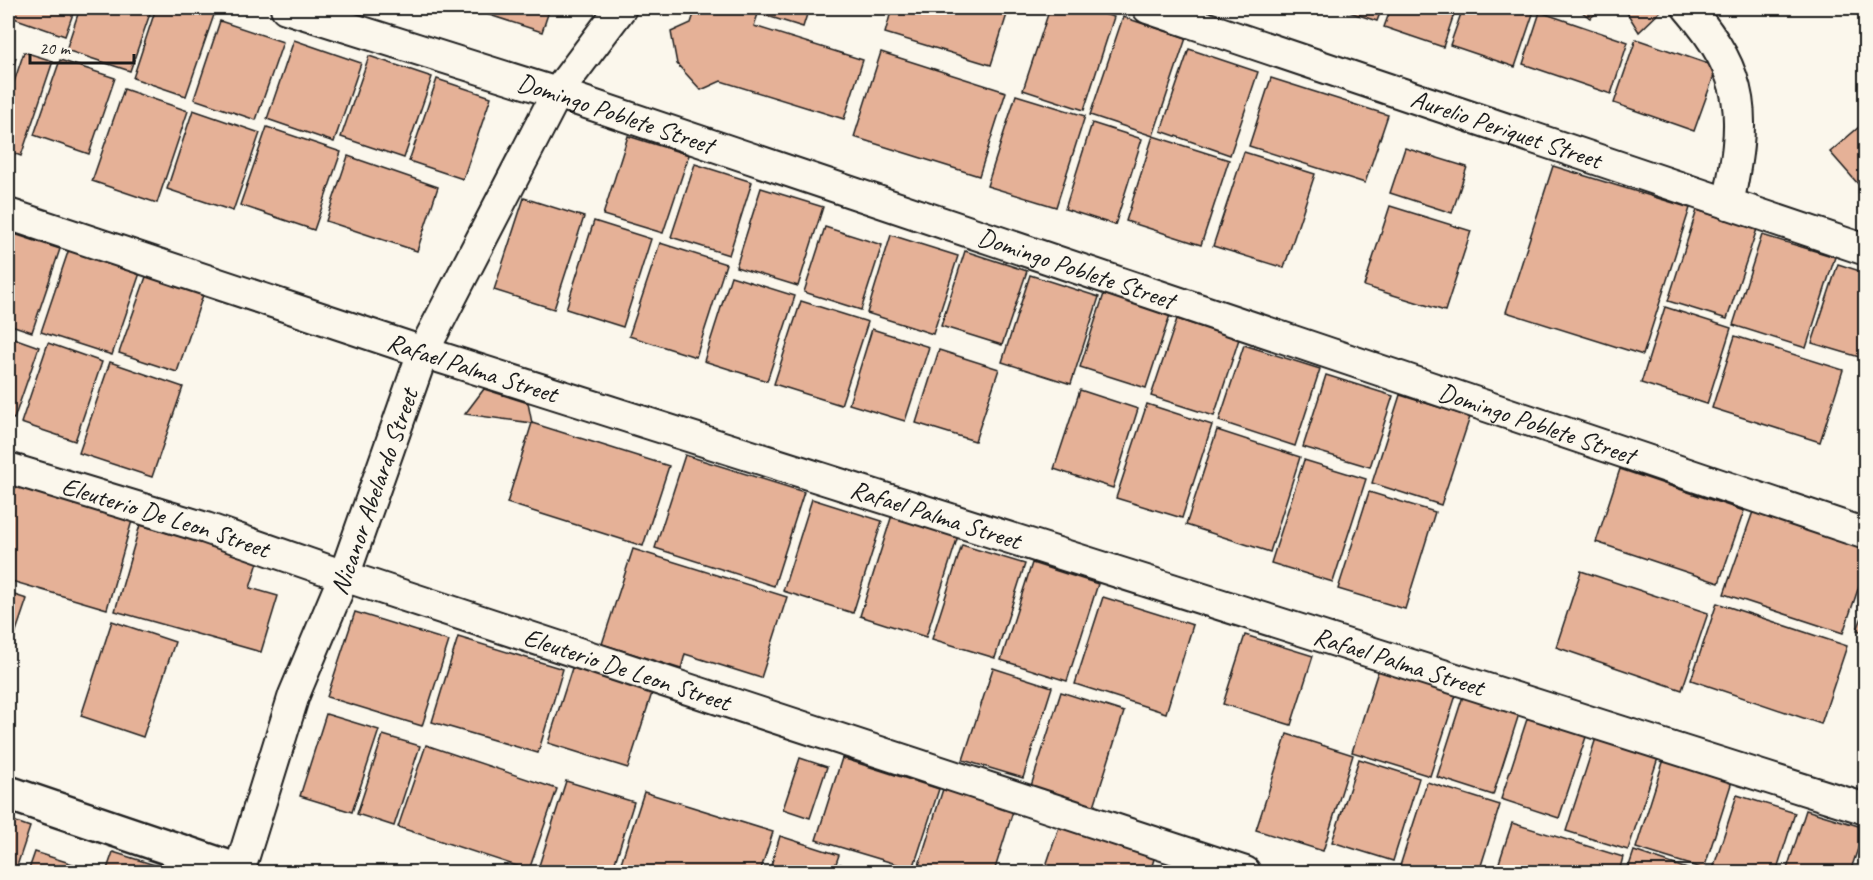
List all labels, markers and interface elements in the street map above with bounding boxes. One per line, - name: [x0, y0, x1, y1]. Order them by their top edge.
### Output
- scale bar: [30, 27, 134, 65]
- text: 20 m: [39, 37, 72, 59]
- street label: Domingo Poblete Street: [513, 65, 721, 162]
- street label: Aurelio Periquet Street: [1407, 81, 1608, 177]
- street label: Domingo Poblete Street: [974, 220, 1182, 317]
- street label: Rafael Palma Street: [383, 325, 564, 411]
- street label: Domingo Poblete Street: [1434, 375, 1642, 473]
- street label: Nicanor Abelardo Street: [322, 382, 426, 599]
- street label: Eleuterio De Leon Street: [58, 469, 276, 566]
- street label: Rafael Palma Street: [846, 472, 1027, 557]
- street label: Rafael Palma Street: [1310, 619, 1490, 704]
- street label: Eleuterio De Leon Street: [520, 620, 737, 719]

